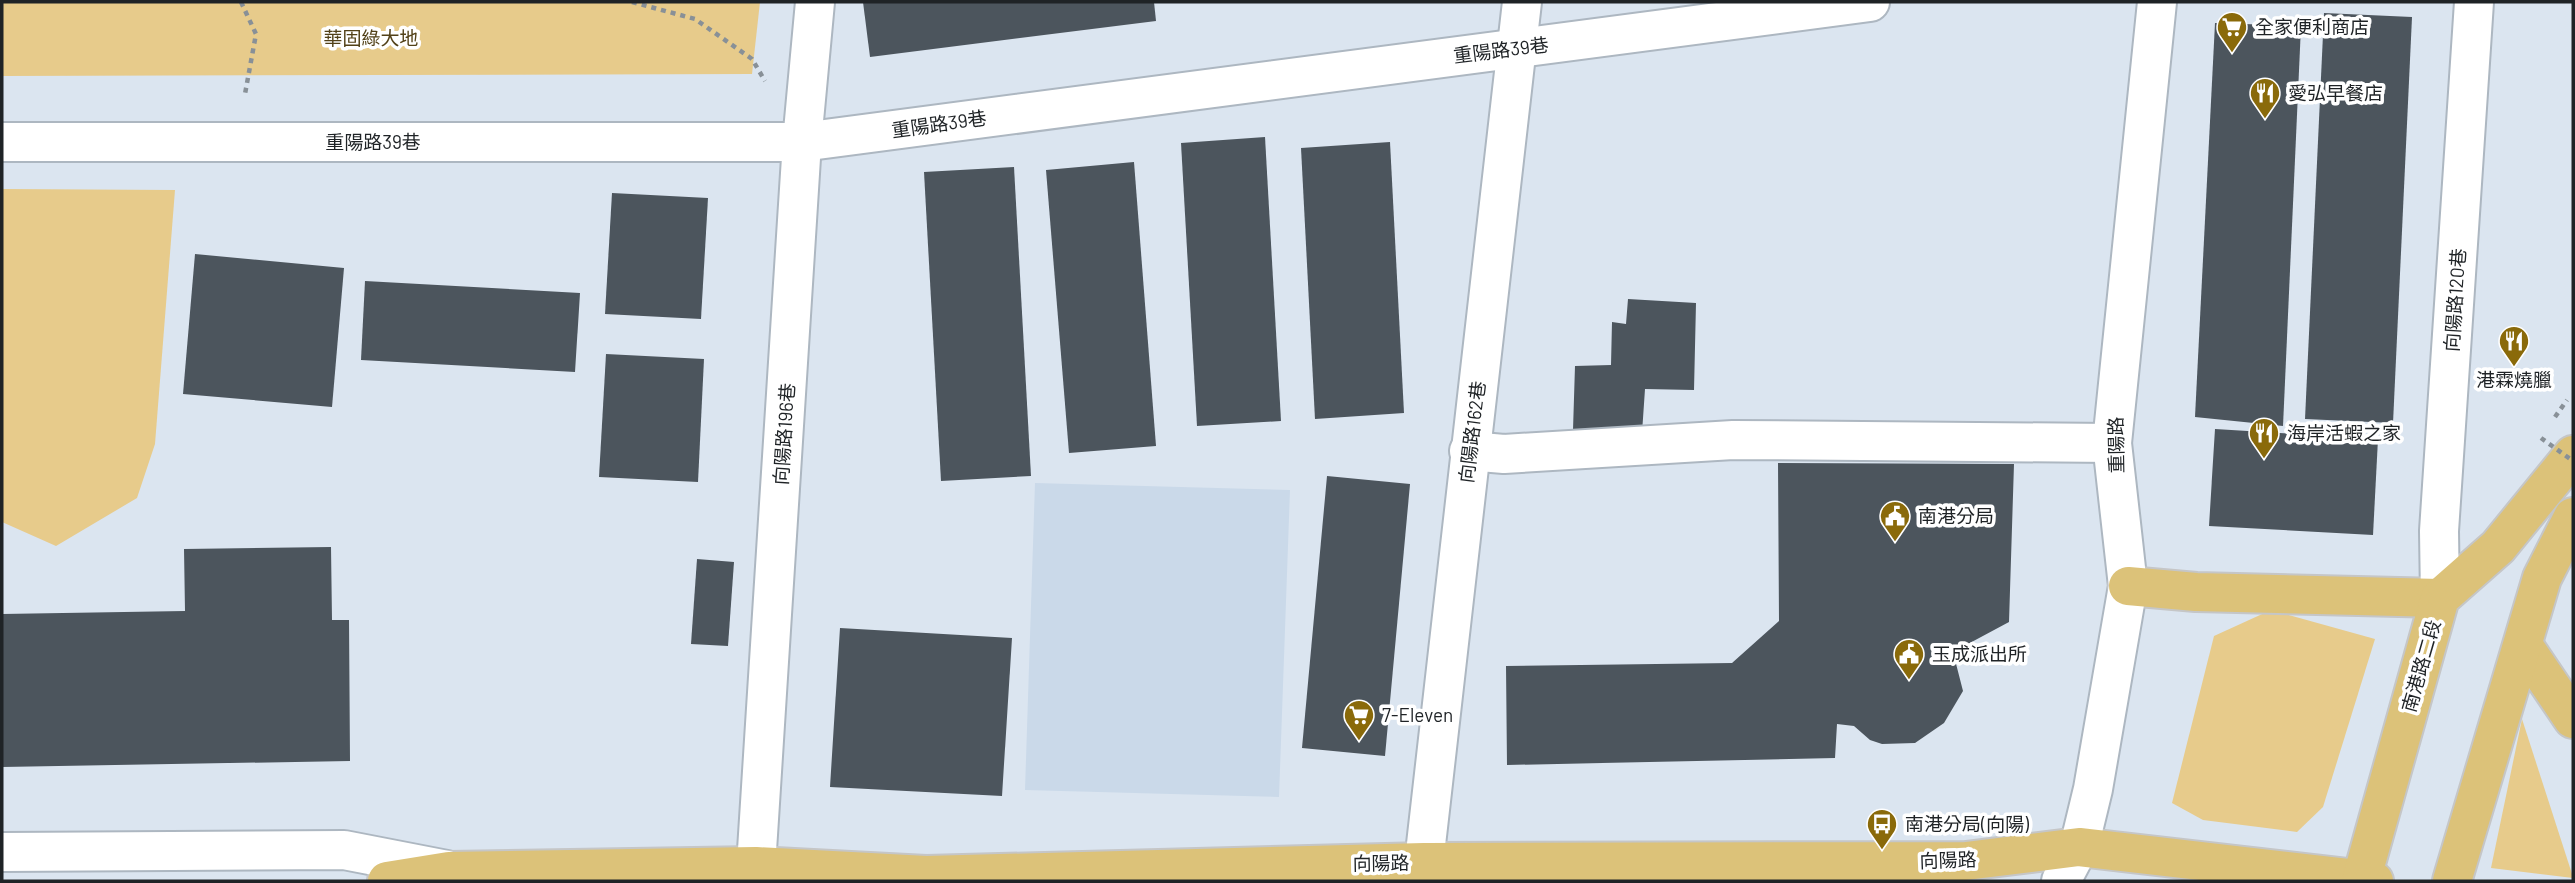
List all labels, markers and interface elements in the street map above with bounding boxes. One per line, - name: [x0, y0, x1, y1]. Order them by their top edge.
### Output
- supermarket icon: 全家便利商店: [2215, 10, 2249, 54]
- place label: 全家便利商店: [2255, 15, 2369, 38]
- park label: 華固綠大地: [323, 26, 419, 49]
- street label: 重陽路39巷: [1452, 32, 1550, 67]
- restaurant icon: 愛弘早餐店: [2248, 76, 2282, 120]
- place label: 愛弘早餐店: [2288, 81, 2383, 104]
- street label: 重陽路39巷: [890, 105, 988, 142]
- street label: 重陽路39巷: [325, 130, 421, 153]
- street label: 向陽路120巷: [2439, 248, 2470, 352]
- restaurant icon: 港霖燒臘: [2497, 324, 2531, 368]
- place label: 港霖燒臘: [2476, 368, 2552, 391]
- street label: 向陽路162巷: [1454, 380, 1489, 484]
- street label: 向陽路196巷: [768, 382, 799, 486]
- street label: 重陽路: [2104, 416, 2127, 474]
- restaurant icon: 海岸活蝦之家: [2247, 416, 2281, 460]
- place label: 海岸活蝦之家: [2287, 421, 2401, 444]
- public building icon: 南港分局: [1878, 499, 1912, 543]
- place label: 南港分局: [1918, 504, 1994, 527]
- street label: 南港路二段: [2396, 617, 2445, 715]
- public building icon: 玉成派出所: [1892, 637, 1926, 681]
- place label: 玉成派出所: [1932, 642, 2027, 665]
- supermarket icon: 7-Eleven: [1342, 698, 1376, 742]
- place label: 7-Eleven: [1382, 703, 1453, 726]
- bus stop icon: 南港分局(向陽): [1865, 807, 1899, 851]
- place label: 南港分局(向陽): [1905, 812, 2030, 835]
- street label: 向陽路: [1919, 847, 1977, 872]
- street label: 向陽路: [1352, 851, 1410, 874]

